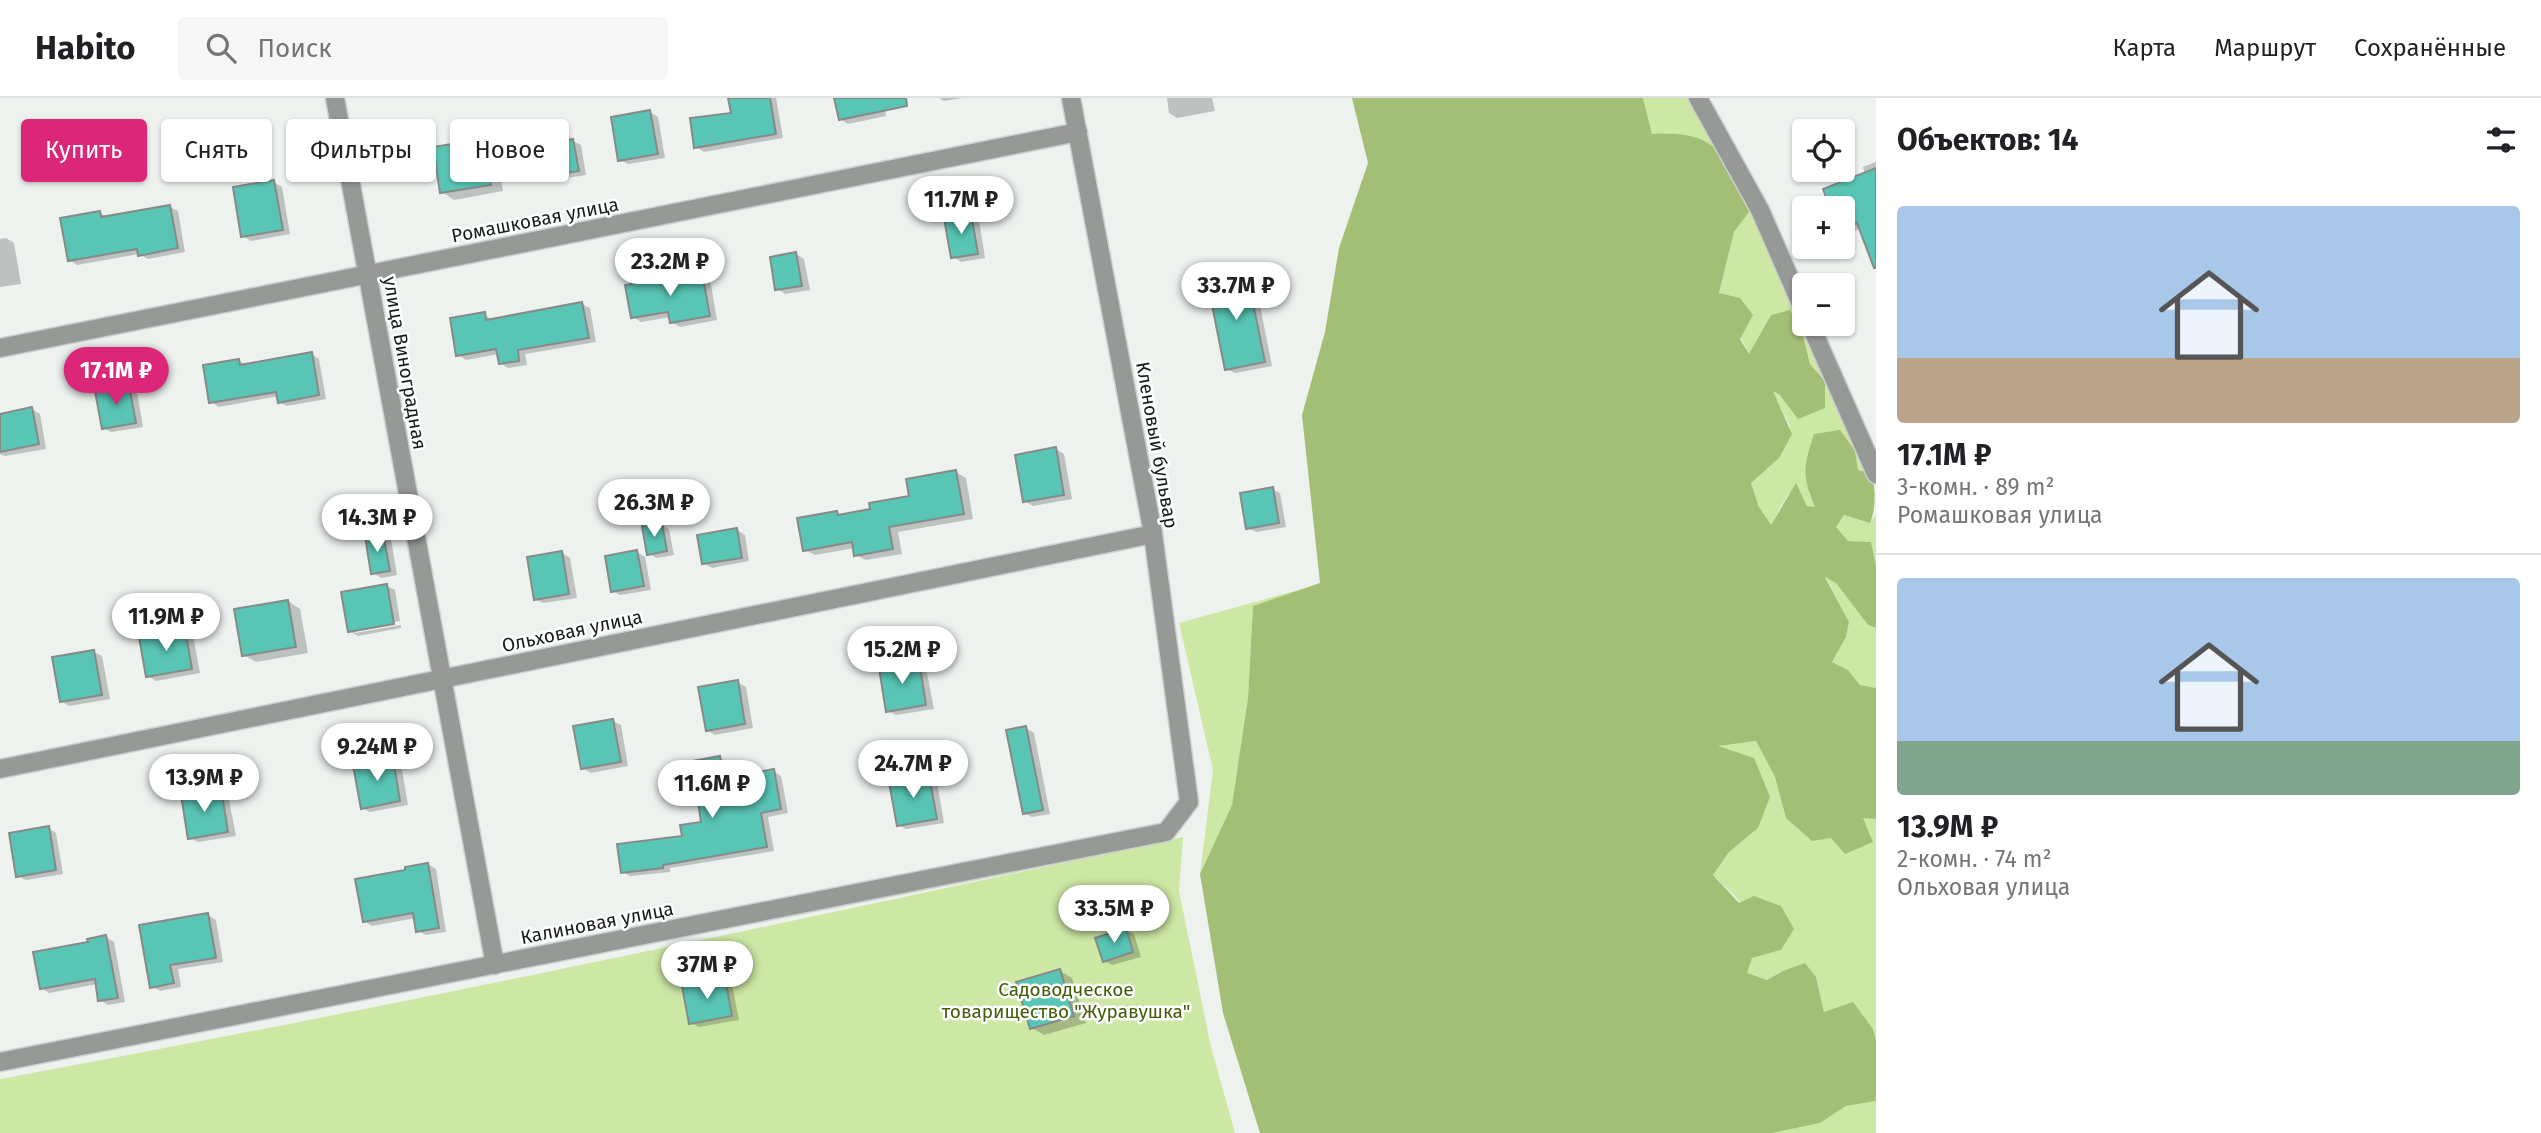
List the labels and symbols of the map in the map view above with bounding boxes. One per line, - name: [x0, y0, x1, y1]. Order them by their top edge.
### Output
- pin: 11.7M ₽: [896, 176, 1026, 236]
- street label: Ромашковая улица: [449, 193, 621, 247]
- pin: 23.2M ₽: [605, 238, 735, 298]
- pin: 33.7M ₽: [1171, 262, 1301, 322]
- street label: улица Виноградная: [378, 275, 432, 451]
- pin: 17.1M ₽: [51, 348, 181, 407]
- street label: Кленовый бульвар: [1131, 360, 1183, 530]
- pin: 26.3M ₽: [589, 480, 719, 539]
- pin: 14.3M ₽: [312, 494, 442, 554]
- pin: 11.9M ₽: [101, 594, 231, 653]
- street label: Ольховая улица: [500, 605, 644, 657]
- pin: 15.2M ₽: [837, 626, 967, 686]
- pin: 9.24M ₽: [312, 724, 442, 783]
- pin: 24.7M ₽: [848, 740, 978, 800]
- pin: 13.9M ₽: [139, 754, 269, 814]
- pin: 11.6M ₽: [647, 760, 777, 820]
- pin: 33.5M ₽: [1049, 886, 1179, 945]
- street label: Калиновая улица: [519, 897, 675, 949]
- pin: 37M ₽: [658, 942, 756, 1001]
- park label: Садоводческое товарищество "Журавушка": [942, 978, 1190, 1023]

